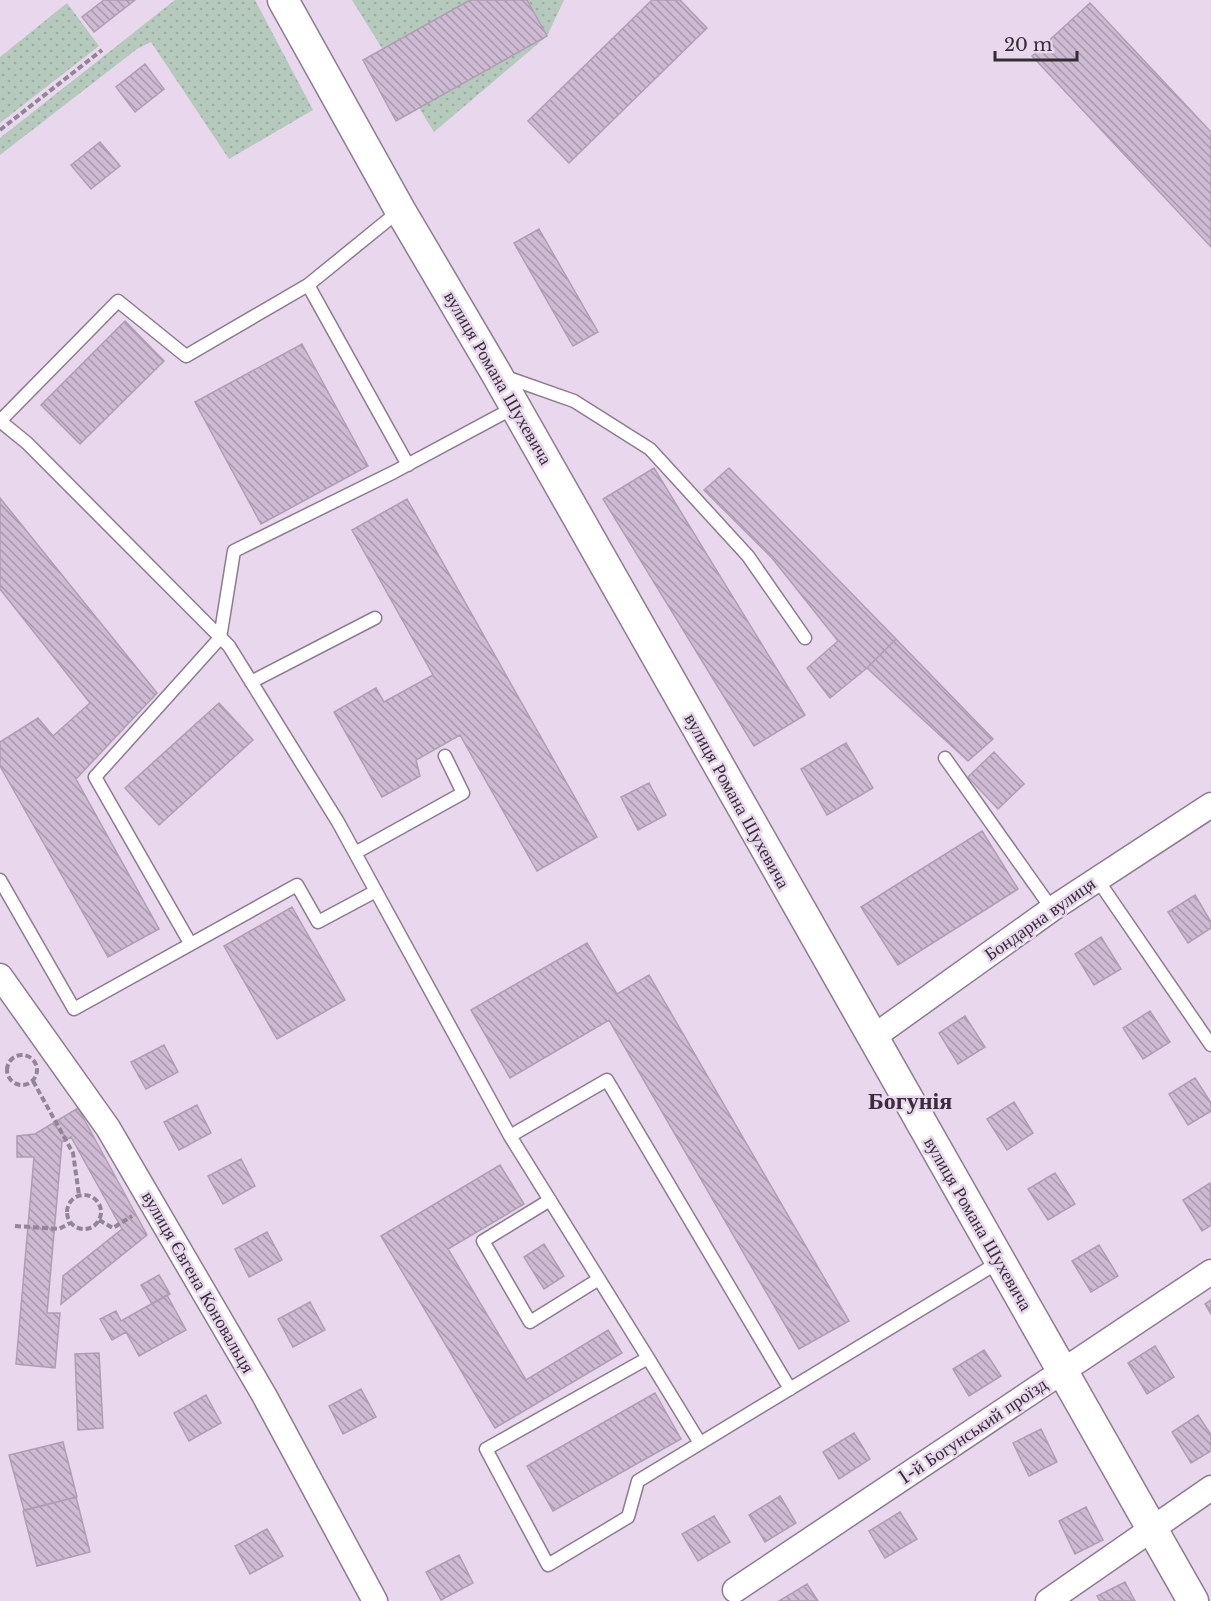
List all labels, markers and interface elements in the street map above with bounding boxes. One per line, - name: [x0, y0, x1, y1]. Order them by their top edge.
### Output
- scale bar: [995, 24, 1078, 62]
- text: 20 m: [1004, 34, 1052, 56]
- street label: вулиця Романа Шухевича: [439, 287, 557, 469]
- street label: вулиця Романа Шухевича: [680, 710, 794, 892]
- street label: Бондарна вулиця: [980, 873, 1100, 965]
- district label: Богунія: [868, 1086, 952, 1115]
- street label: вулиця Романа Шухевича: [919, 1133, 1037, 1315]
- street label: вулиця Євгена Коновальця: [137, 1187, 259, 1377]
- street label: 1-й Богунський проїзд: [895, 1373, 1051, 1489]

